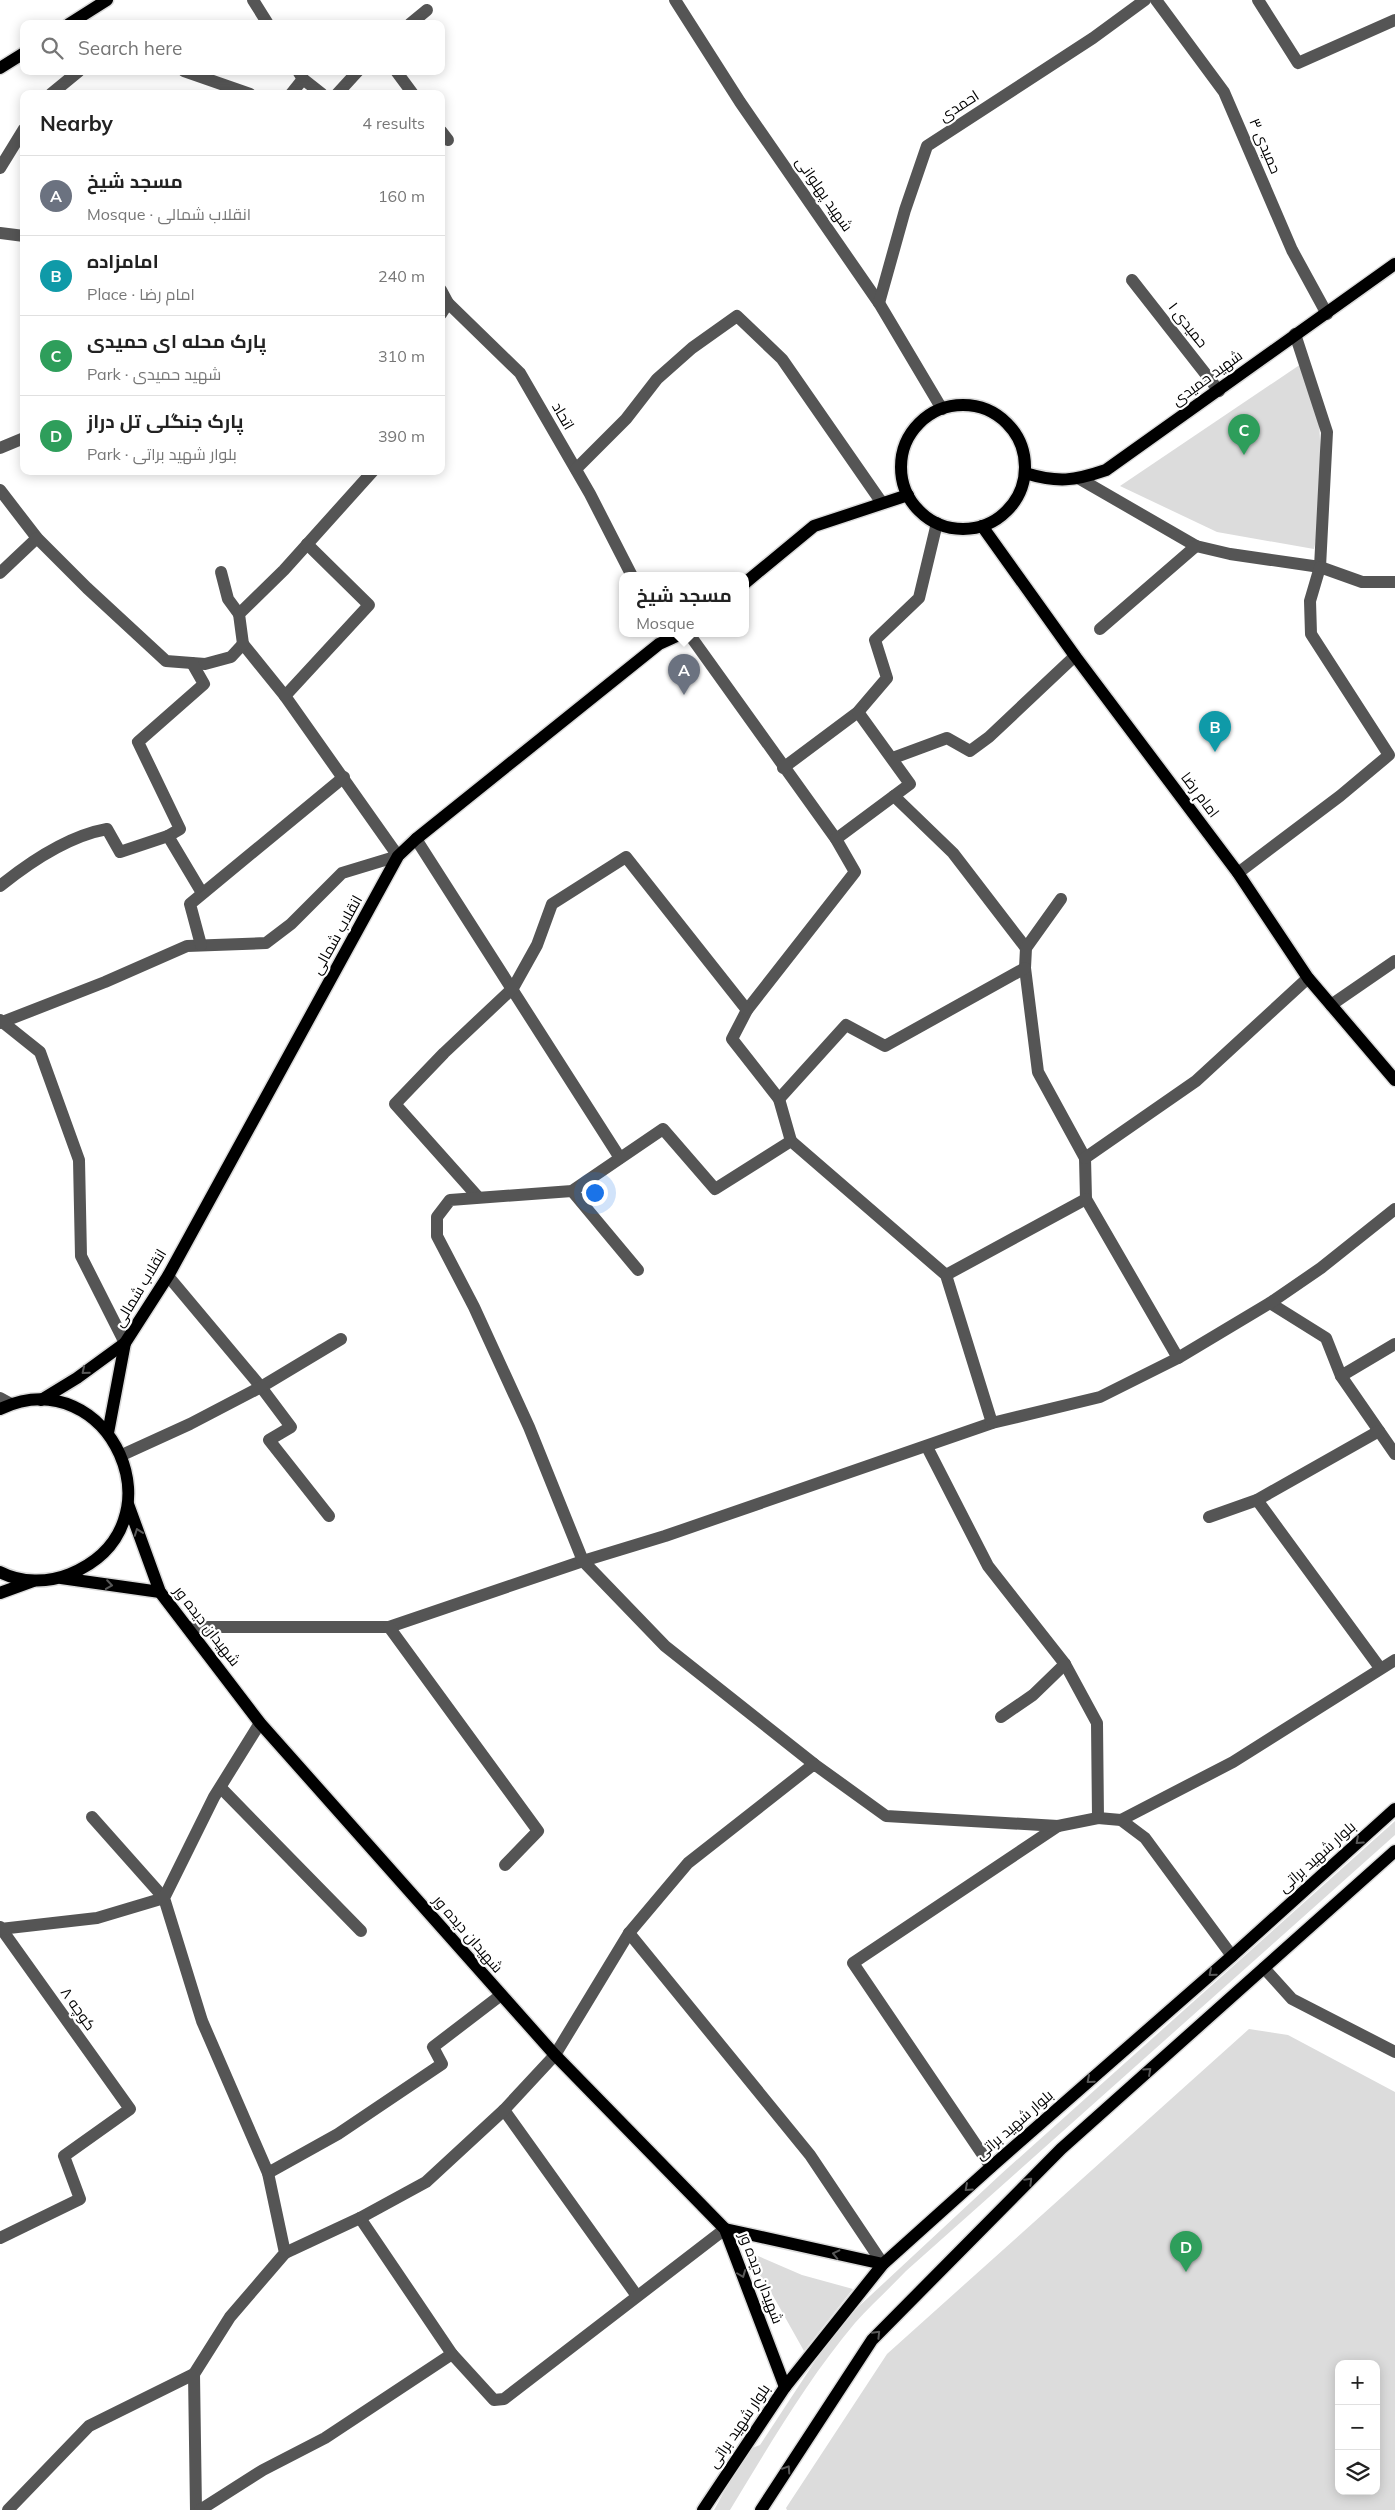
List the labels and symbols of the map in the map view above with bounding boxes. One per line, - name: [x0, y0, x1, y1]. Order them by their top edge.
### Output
- street label: احمدی: [935, 86, 983, 126]
- street label: حمیدی ۳: [1244, 115, 1286, 177]
- street label: شهید پهلوانی: [791, 153, 857, 235]
- street label: حمیدی ۱: [1164, 298, 1212, 352]
- street label: شهید حمیدی: [1168, 346, 1246, 410]
- street label: اتحاد: [548, 399, 579, 433]
- pin: C: [1228, 414, 1260, 455]
- pin: A: [668, 654, 700, 695]
- pin: B: [1199, 711, 1231, 752]
- street label: امام رضا: [1176, 768, 1224, 822]
- street label: انقلاب شمالی: [307, 892, 367, 978]
- your location: [582, 1180, 608, 1206]
- street label: انقلاب شمالی: [109, 1245, 171, 1331]
- one-way arrow: [82, 1365, 91, 1374]
- one-way arrow: [134, 1528, 144, 1536]
- one-way arrow: [105, 1579, 113, 1590]
- street label: شهیدان دیده ور: [169, 1581, 245, 1670]
- street label: بلوار شهید براتی: [1274, 1817, 1360, 1897]
- one-way arrow: [1355, 1835, 1364, 1844]
- street label: شهیدان دیده ور: [428, 1890, 507, 1977]
- one-way arrow: [1209, 1968, 1218, 1977]
- street label: کوچه ۸: [56, 1983, 100, 2035]
- one-way arrow: [1143, 2068, 1152, 2077]
- one-way arrow: [1086, 2075, 1095, 2084]
- street label: بلوار شهید براتی: [971, 2085, 1057, 2165]
- one-way arrow: [1023, 2178, 1032, 2187]
- one-way arrow: [964, 2182, 973, 2191]
- street label: شهیدان دیده ور: [734, 2228, 788, 2327]
- pin: D: [1170, 2231, 1202, 2272]
- one-way arrow: [831, 2249, 840, 2260]
- one-way arrow: [736, 2270, 746, 2278]
- one-way arrow: [871, 2331, 880, 2340]
- street label: بلوار شهید براتی: [703, 2380, 775, 2472]
- one-way arrow: [781, 2465, 790, 2475]

